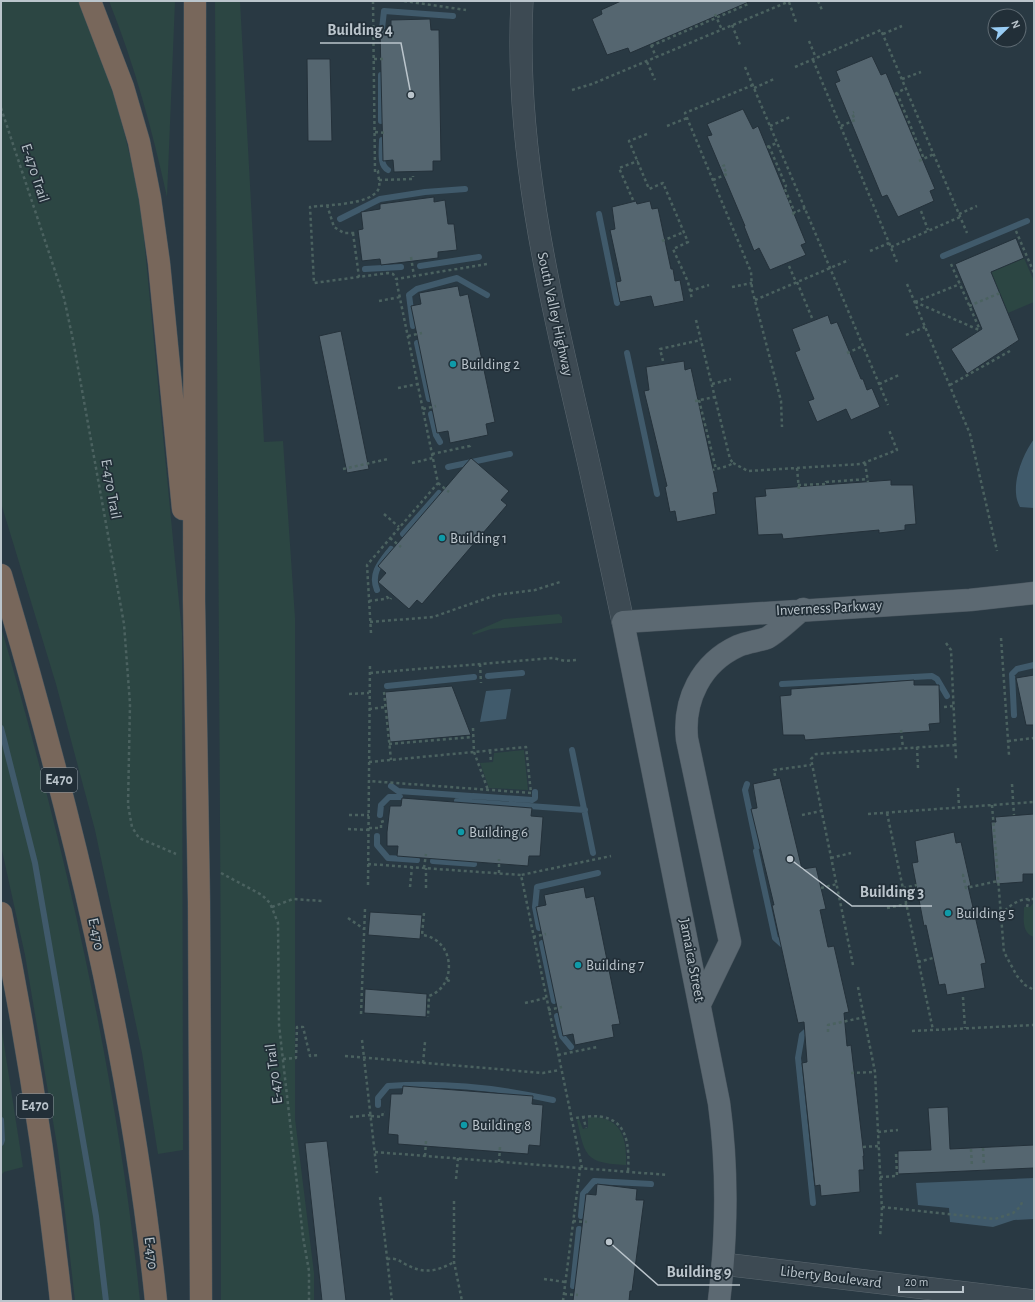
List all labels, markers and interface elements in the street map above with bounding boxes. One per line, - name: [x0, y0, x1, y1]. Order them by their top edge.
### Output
- north arrow: [987, 8, 1027, 48]
- callout: Building 4: [320, 15, 401, 43]
- text: N: [1009, 19, 1022, 30]
- text: Building 4: [327, 22, 393, 38]
- street label: E-470 Trail: [19, 142, 51, 204]
- street label: South Valley Highway: [535, 251, 576, 378]
- place label: Building 2: [461, 357, 520, 372]
- marker: Building 2: [448, 359, 458, 369]
- street label: E-470 Trail: [98, 458, 124, 520]
- place label: Building 1: [450, 531, 507, 546]
- marker: Building 1: [437, 533, 447, 543]
- street label: Inverness Parkway: [776, 598, 883, 618]
- road number: E470: [41, 768, 77, 792]
- place label: Building 6: [469, 825, 528, 840]
- marker: Building 6: [456, 827, 466, 837]
- callout: Building 3: [852, 878, 932, 906]
- text: Building 3: [860, 884, 924, 900]
- place label: Building 5: [956, 906, 1014, 921]
- marker: Building 5: [943, 908, 953, 918]
- street label: E-470: [85, 916, 107, 952]
- street label: Jamaica Street: [677, 917, 707, 1003]
- place label: Building 7: [586, 958, 644, 973]
- marker: Building 7: [573, 960, 583, 970]
- street label: E-470 Trail: [263, 1043, 285, 1105]
- road number: E470: [17, 1094, 53, 1118]
- place label: Building 8: [472, 1118, 531, 1133]
- marker: Building 8: [459, 1120, 469, 1130]
- street label: E-470: [142, 1236, 160, 1270]
- callout: Building 9: [658, 1257, 740, 1285]
- street label: Liberty Boulevard: [779, 1263, 883, 1291]
- text: Building 9: [666, 1264, 732, 1280]
- scale bar: [899, 1268, 963, 1294]
- text: 20 m: [905, 1276, 928, 1288]

